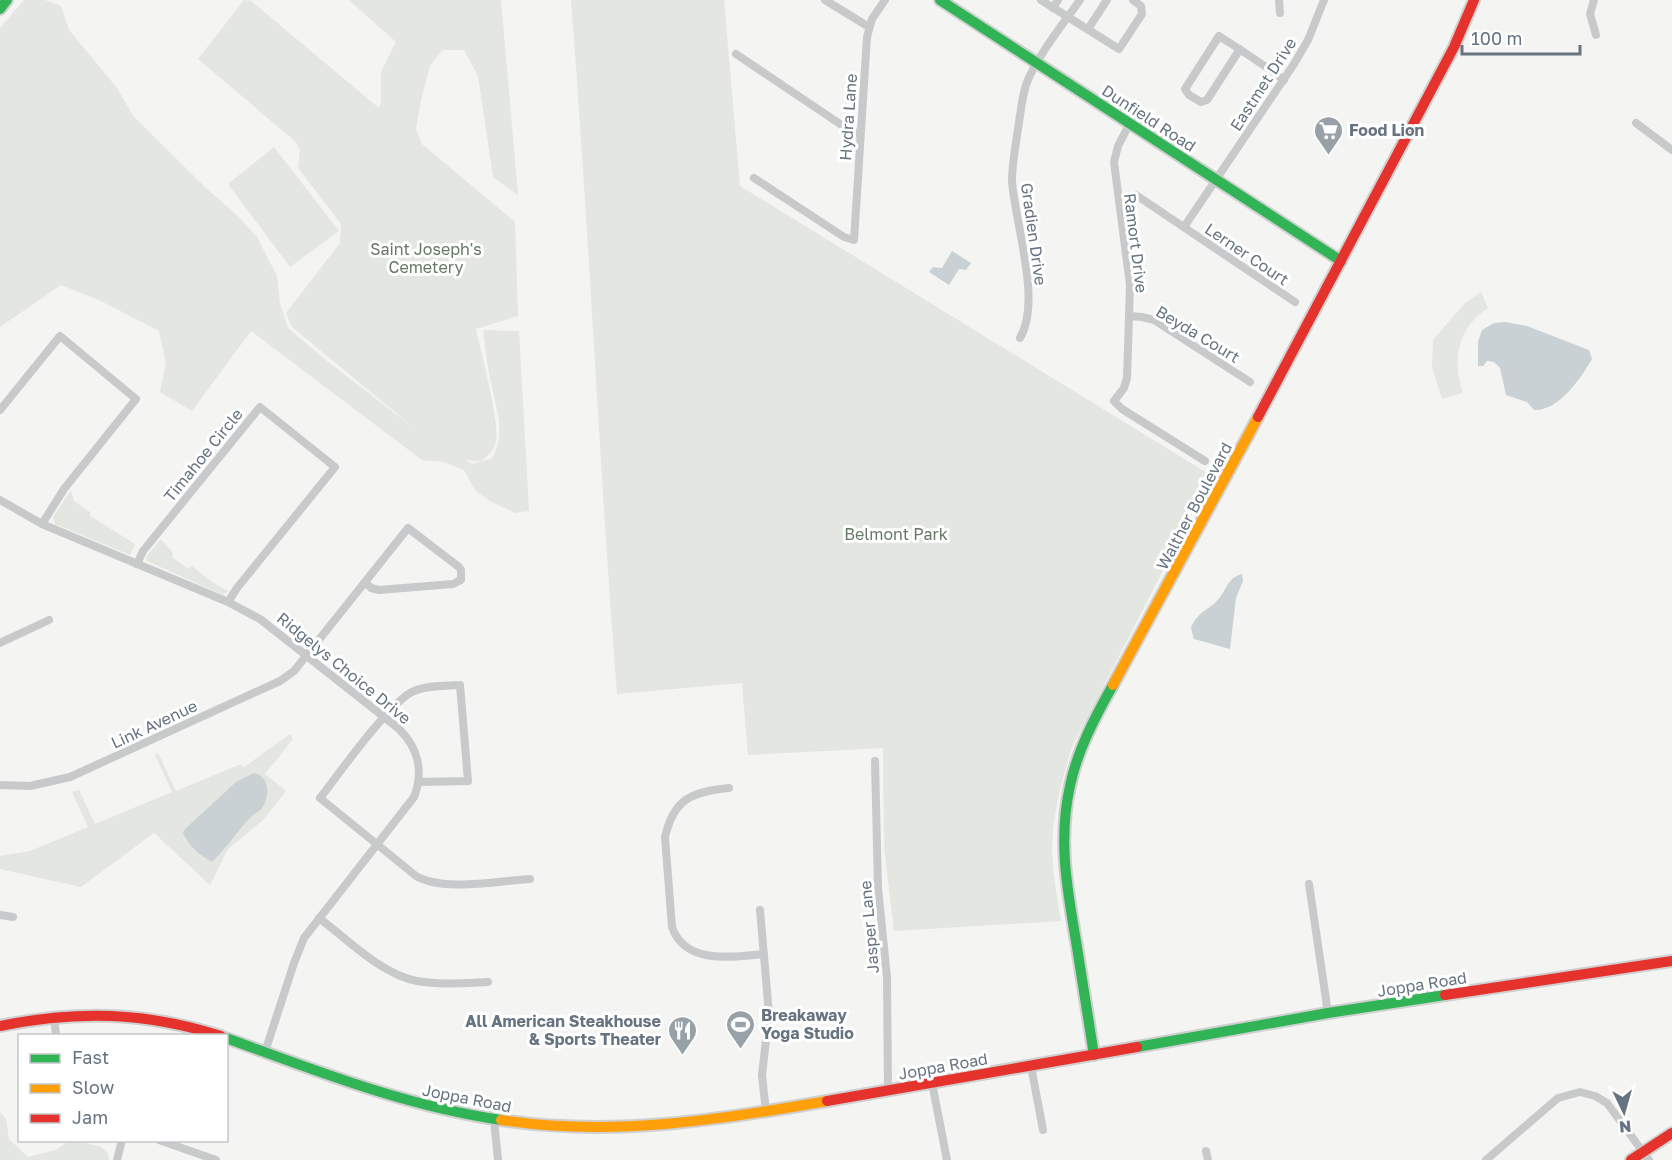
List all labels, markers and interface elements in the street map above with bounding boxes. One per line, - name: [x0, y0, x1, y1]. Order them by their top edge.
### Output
- scale bar: [1462, 18, 1580, 56]
- text: 100 m: [1471, 27, 1522, 49]
- street label: Eastmet Drive: [1225, 34, 1301, 134]
- street label: Hydra Lane: [835, 73, 861, 161]
- street label: Dunfield Road: [1098, 80, 1200, 156]
- supermarket icon: Food Lion: [1312, 114, 1344, 156]
- place label: Food Lion: [1349, 120, 1424, 140]
- street label: Gradien Drive: [1017, 181, 1051, 287]
- street label: Ramort Drive: [1120, 192, 1152, 294]
- street label: Lerner Court: [1201, 219, 1293, 289]
- park label: Saint Joseph's Cemetery: [370, 239, 482, 277]
- street label: Beyda Court: [1152, 301, 1244, 367]
- street label: Timahoe Circle: [159, 404, 247, 506]
- street label: Walther Boulevard: [1152, 439, 1236, 573]
- park label: Belmont Park: [844, 524, 948, 544]
- street label: Ridgelys Choice Drive: [273, 608, 415, 728]
- street label: Link Avenue: [108, 695, 200, 753]
- street label: Jasper Lane: [855, 880, 883, 974]
- street label: Joppa Road: [1376, 967, 1468, 1001]
- place label: Breakaway Yoga Studio: [761, 1005, 854, 1043]
- sports icon: Breakaway Yoga Studio: [724, 1008, 756, 1050]
- place label: All American Steakhouse & Sports Theater: [465, 1011, 661, 1049]
- restaurant icon: All American Steakhouse & Sports Theater: [666, 1014, 698, 1056]
- legend: [18, 1034, 228, 1142]
- text: Fast: [72, 1046, 109, 1068]
- street label: Joppa Road: [897, 1048, 989, 1084]
- text: Slow: [72, 1076, 115, 1098]
- street label: Joppa Road: [421, 1080, 513, 1116]
- north arrow: [1594, 1082, 1654, 1142]
- text: Jam: [72, 1106, 108, 1128]
- text: N: [1618, 1116, 1632, 1137]

